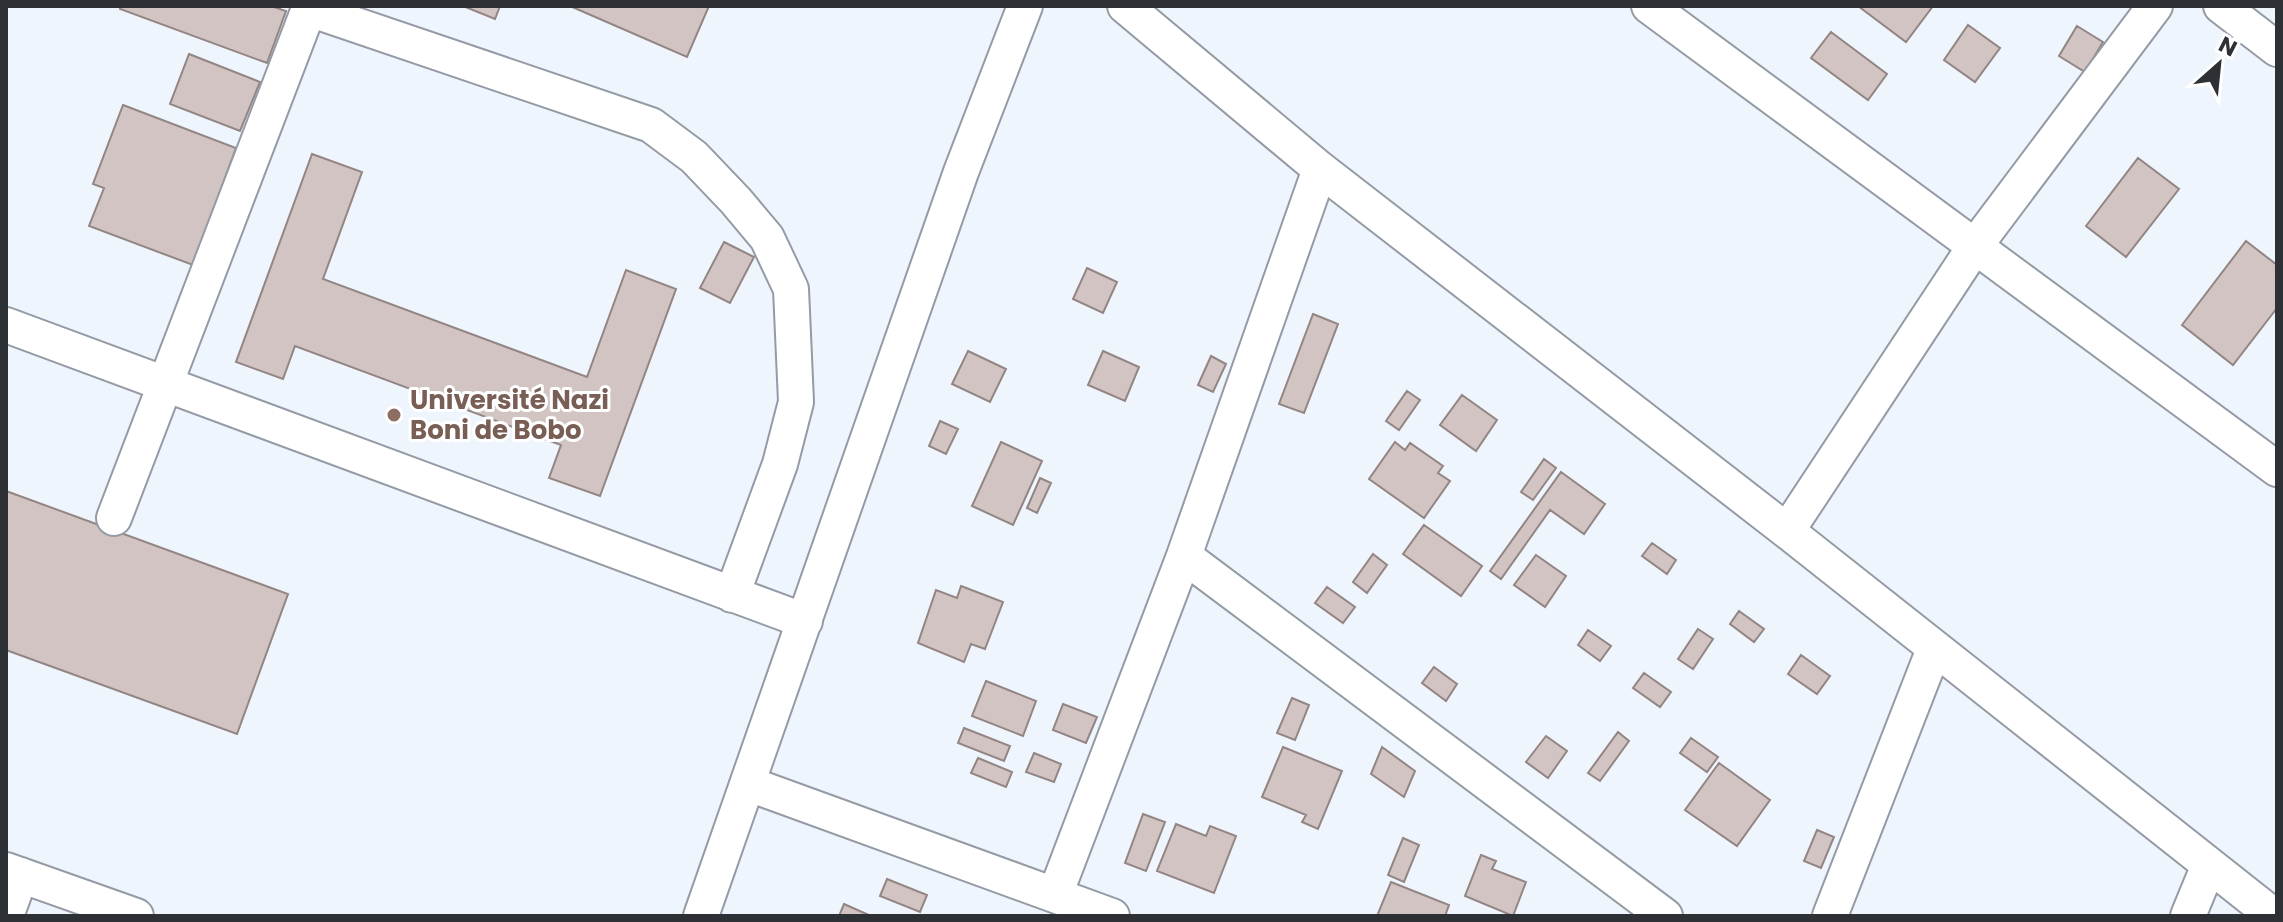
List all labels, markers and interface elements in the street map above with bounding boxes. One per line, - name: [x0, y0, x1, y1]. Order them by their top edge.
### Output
- north arrow: [2179, 24, 2259, 104]
- text: N: [2213, 29, 2242, 64]
- place label: Université Nazi Boni de Bobo: [410, 382, 609, 448]
- marker: Université Nazi Boni de Bobo: [385, 406, 403, 424]

